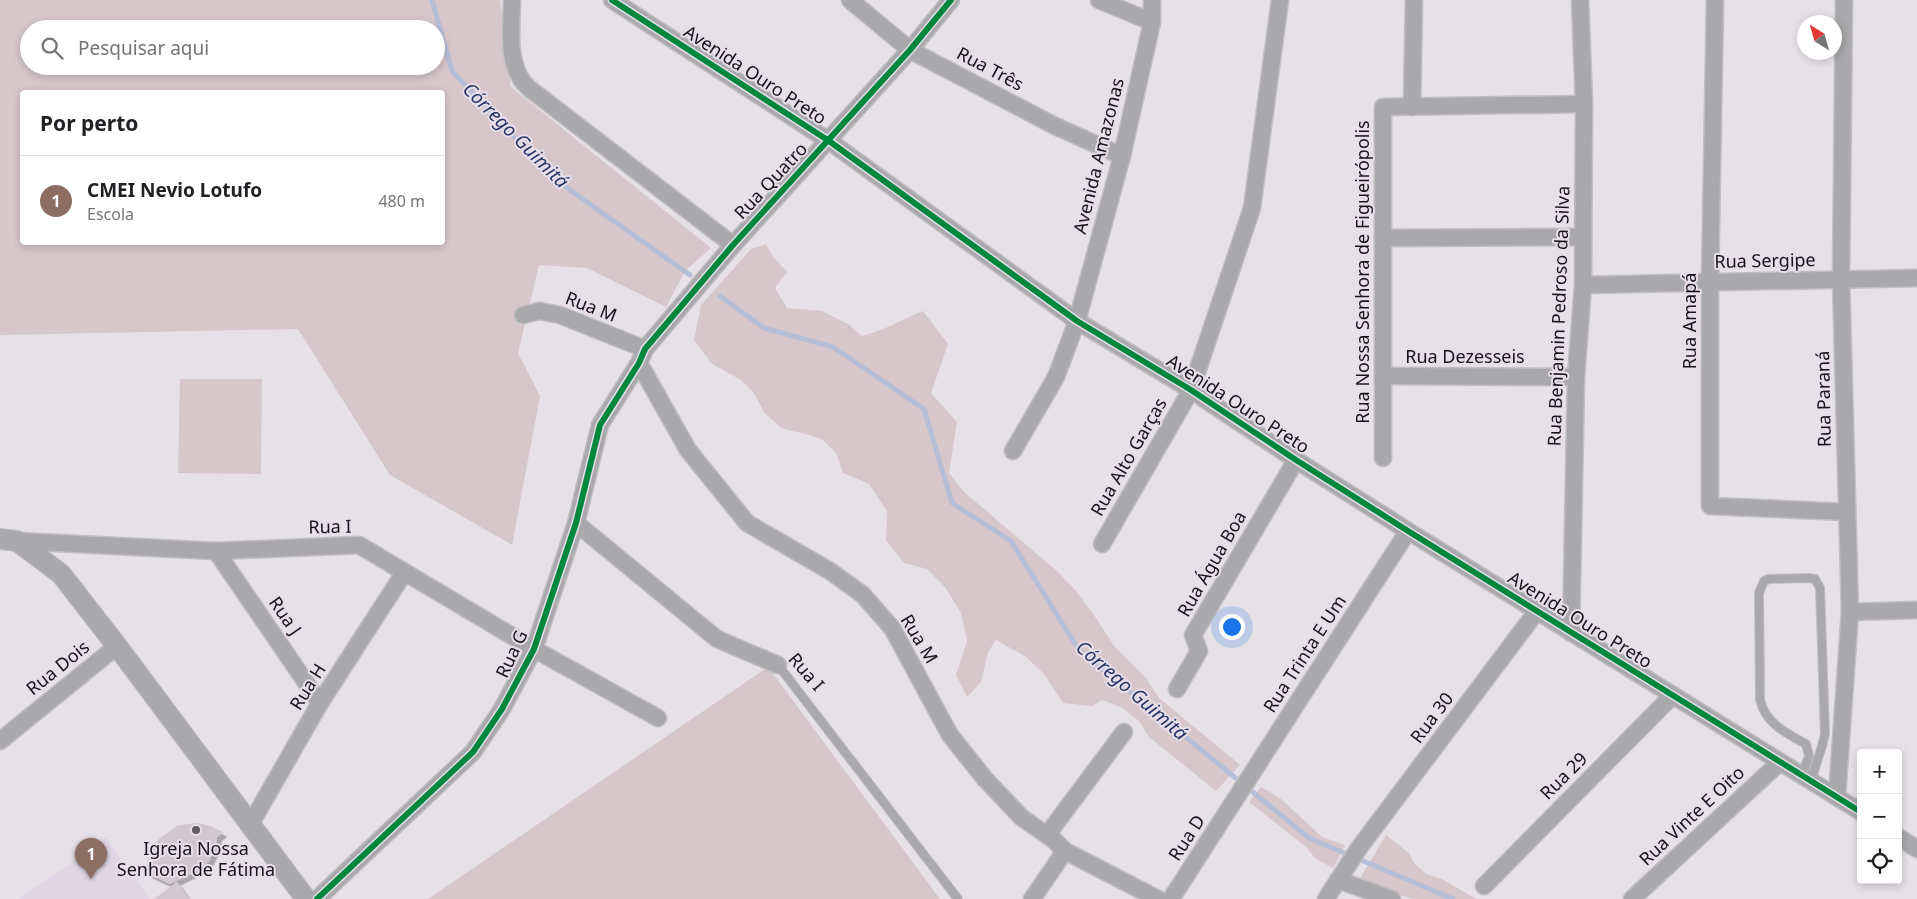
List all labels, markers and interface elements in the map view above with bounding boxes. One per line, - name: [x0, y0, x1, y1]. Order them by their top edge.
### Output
- north arrow: [1797, 15, 1842, 60]
- street label: Avenida Ouro Preto: [680, 19, 832, 129]
- search box: [20, 20, 445, 75]
- icon: search: [38, 34, 66, 62]
- text: Pesquisar aqui: [78, 35, 209, 61]
- street label: Rua Três: [953, 41, 1028, 96]
- street label: Avenida Amazonas: [1067, 75, 1129, 236]
- water label: Córrego Guimitá: [457, 76, 575, 194]
- text: Por perto: [40, 109, 138, 137]
- street label: Rua Nossa Senhora de Figueirópolis: [1350, 120, 1374, 424]
- street label: Rua Quatro: [728, 137, 812, 224]
- text: CMEI Nevio Lotufo: [87, 177, 262, 203]
- street label: Rua Benjamin Pedroso da Silva: [1541, 185, 1575, 447]
- text: 1: [51, 190, 61, 212]
- text: 480 m: [378, 190, 425, 212]
- text: Escola: [87, 203, 134, 225]
- street label: Rua Sergipe: [1714, 247, 1816, 273]
- street label: Rua Amapá: [1677, 273, 1701, 369]
- street label: Rua M: [562, 285, 621, 327]
- street label: Rua Dezesseis: [1405, 344, 1525, 368]
- street label: Avenida Ouro Preto: [1163, 348, 1315, 458]
- street label: Rua Paraná: [1810, 351, 1836, 447]
- street label: Rua Alto Garças: [1085, 393, 1172, 520]
- street label: Rua Água Boa: [1171, 506, 1251, 621]
- street label: Rua I: [308, 514, 352, 538]
- street label: Avenida Ouro Preto: [1504, 565, 1657, 673]
- street label: Rua Trinta E Um: [1257, 590, 1351, 717]
- street label: Rua J: [264, 591, 308, 640]
- street label: Rua M: [896, 609, 944, 668]
- your location: [1219, 614, 1245, 640]
- street label: Rua G: [490, 626, 533, 681]
- street label: Rua Dois: [21, 634, 94, 700]
- water label: Córrego Guimitá: [1071, 634, 1194, 746]
- street label: Rua I: [784, 647, 830, 696]
- street label: Rua H: [284, 659, 331, 714]
- street label: Rua 30: [1404, 687, 1458, 748]
- street label: Rua 29: [1534, 746, 1592, 804]
- map controls: [1857, 749, 1902, 884]
- button: +: [1857, 749, 1902, 794]
- street label: Rua Vinte E Oito: [1633, 760, 1749, 870]
- button: −: [1857, 794, 1902, 839]
- street label: Rua D: [1162, 810, 1210, 865]
- marker: Igreja Nossa Senhora de Fátima: [190, 824, 202, 836]
- place label: Igreja Nossa Senhora de Fátima: [117, 836, 275, 881]
- pin: 1: [75, 838, 107, 879]
- button: locate: [1857, 839, 1902, 884]

